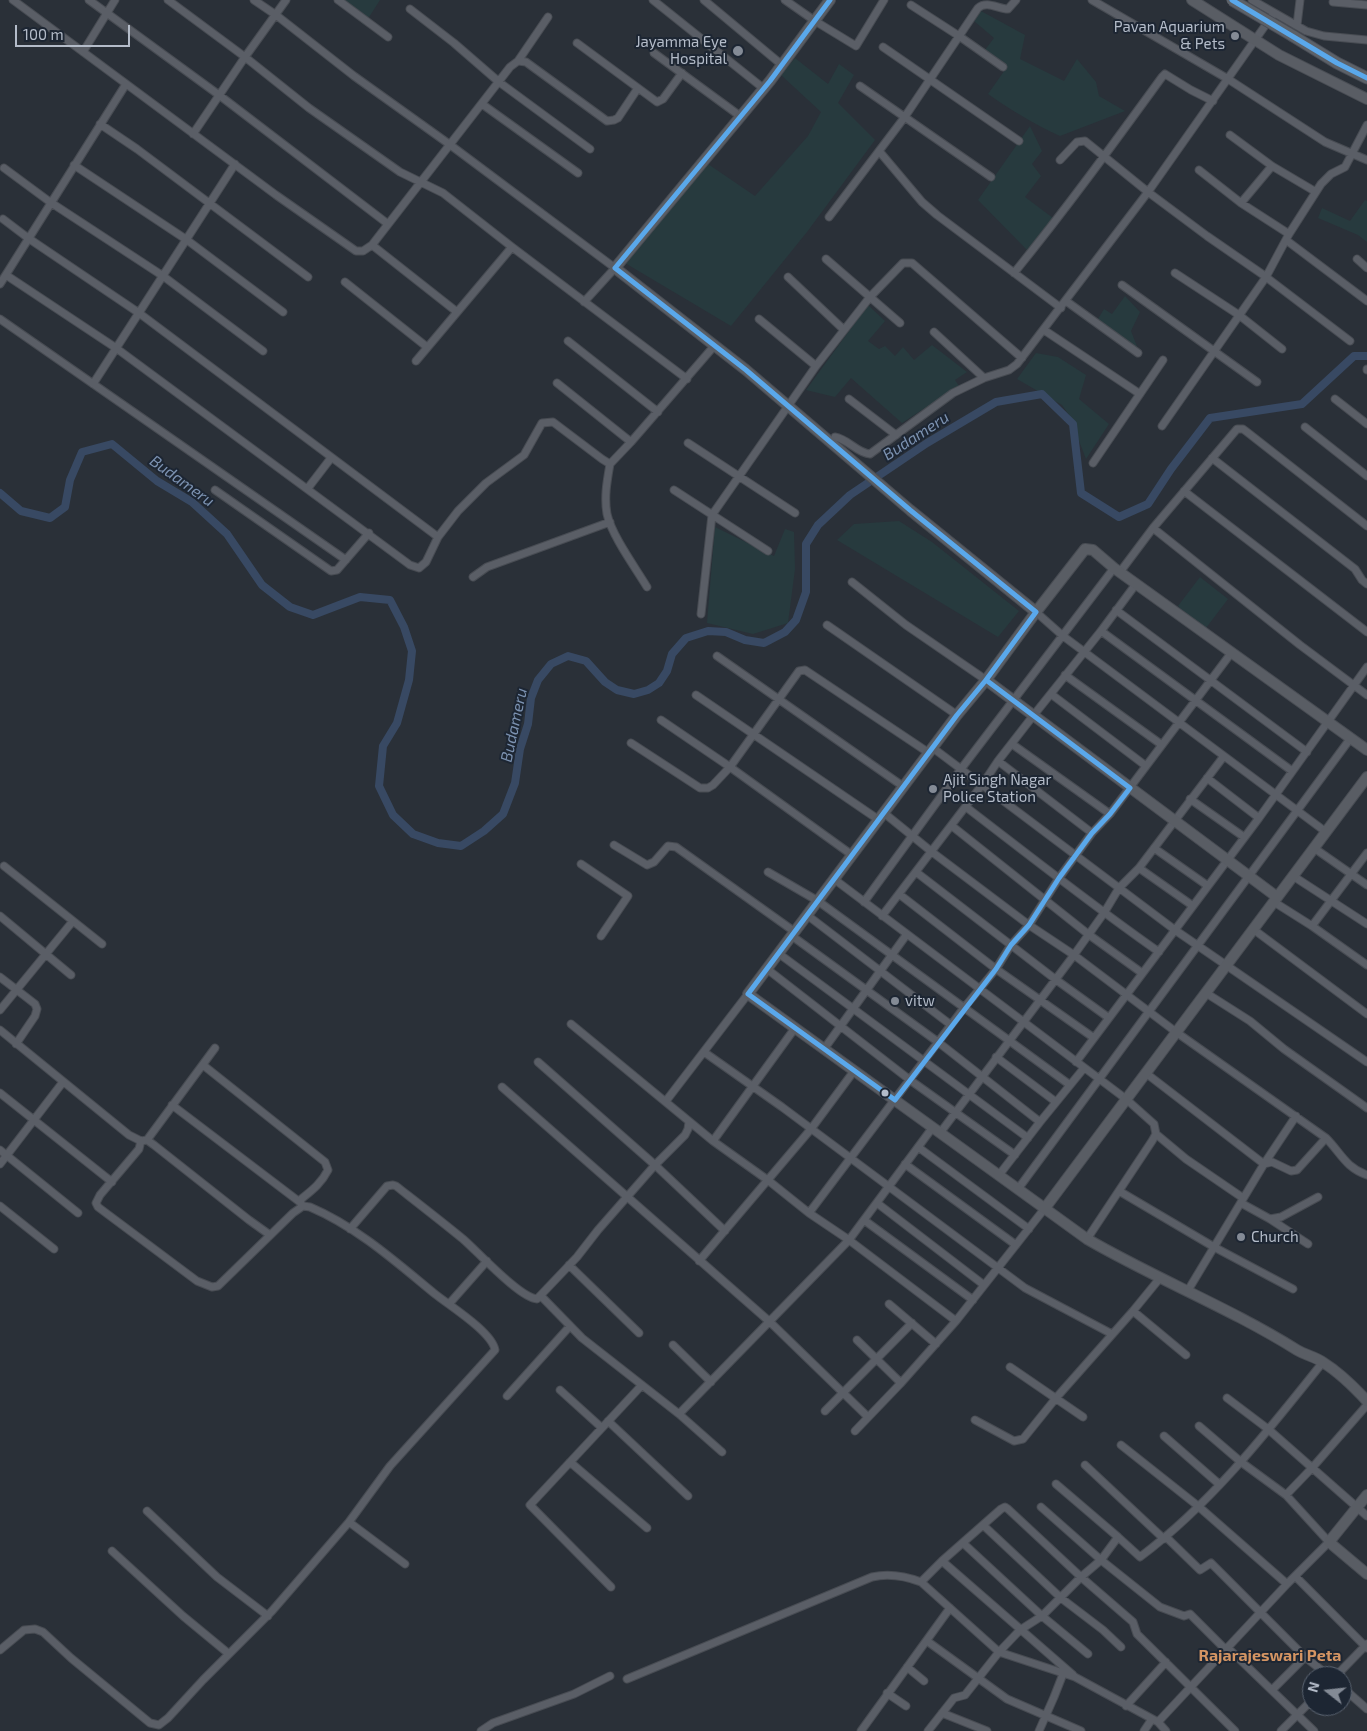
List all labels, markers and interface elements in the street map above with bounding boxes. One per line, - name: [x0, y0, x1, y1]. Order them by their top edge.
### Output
- scale bar: [18, 15, 132, 47]
- place label: Pavan Aquarium & Pets: [1114, 18, 1225, 53]
- text: 100 m: [23, 25, 64, 43]
- marker: Pavan Aquarium & Pets: [1229, 30, 1241, 42]
- place label: Jayamma Eye Hospital: [635, 33, 727, 68]
- marker: Jayamma Eye Hospital: [731, 44, 745, 58]
- water label: Budameru: [879, 407, 953, 465]
- water label: Budameru: [146, 451, 218, 511]
- water label: Budameru: [497, 686, 531, 764]
- place label: Ajit Singh Nagar Police Station: [943, 771, 1051, 806]
- marker: Ajit Singh Nagar Police Station: [927, 783, 939, 795]
- place label: vitw: [905, 992, 935, 1010]
- marker: vitw: [889, 995, 901, 1007]
- unlabelled marker: [880, 1088, 890, 1098]
- place label: Church: [1251, 1228, 1299, 1246]
- marker: Church: [1235, 1231, 1247, 1243]
- district label: Rajarajeswari Peta: [1199, 1646, 1341, 1666]
- north arrow: [1302, 1666, 1352, 1716]
- text: N: [1303, 1680, 1323, 1694]

